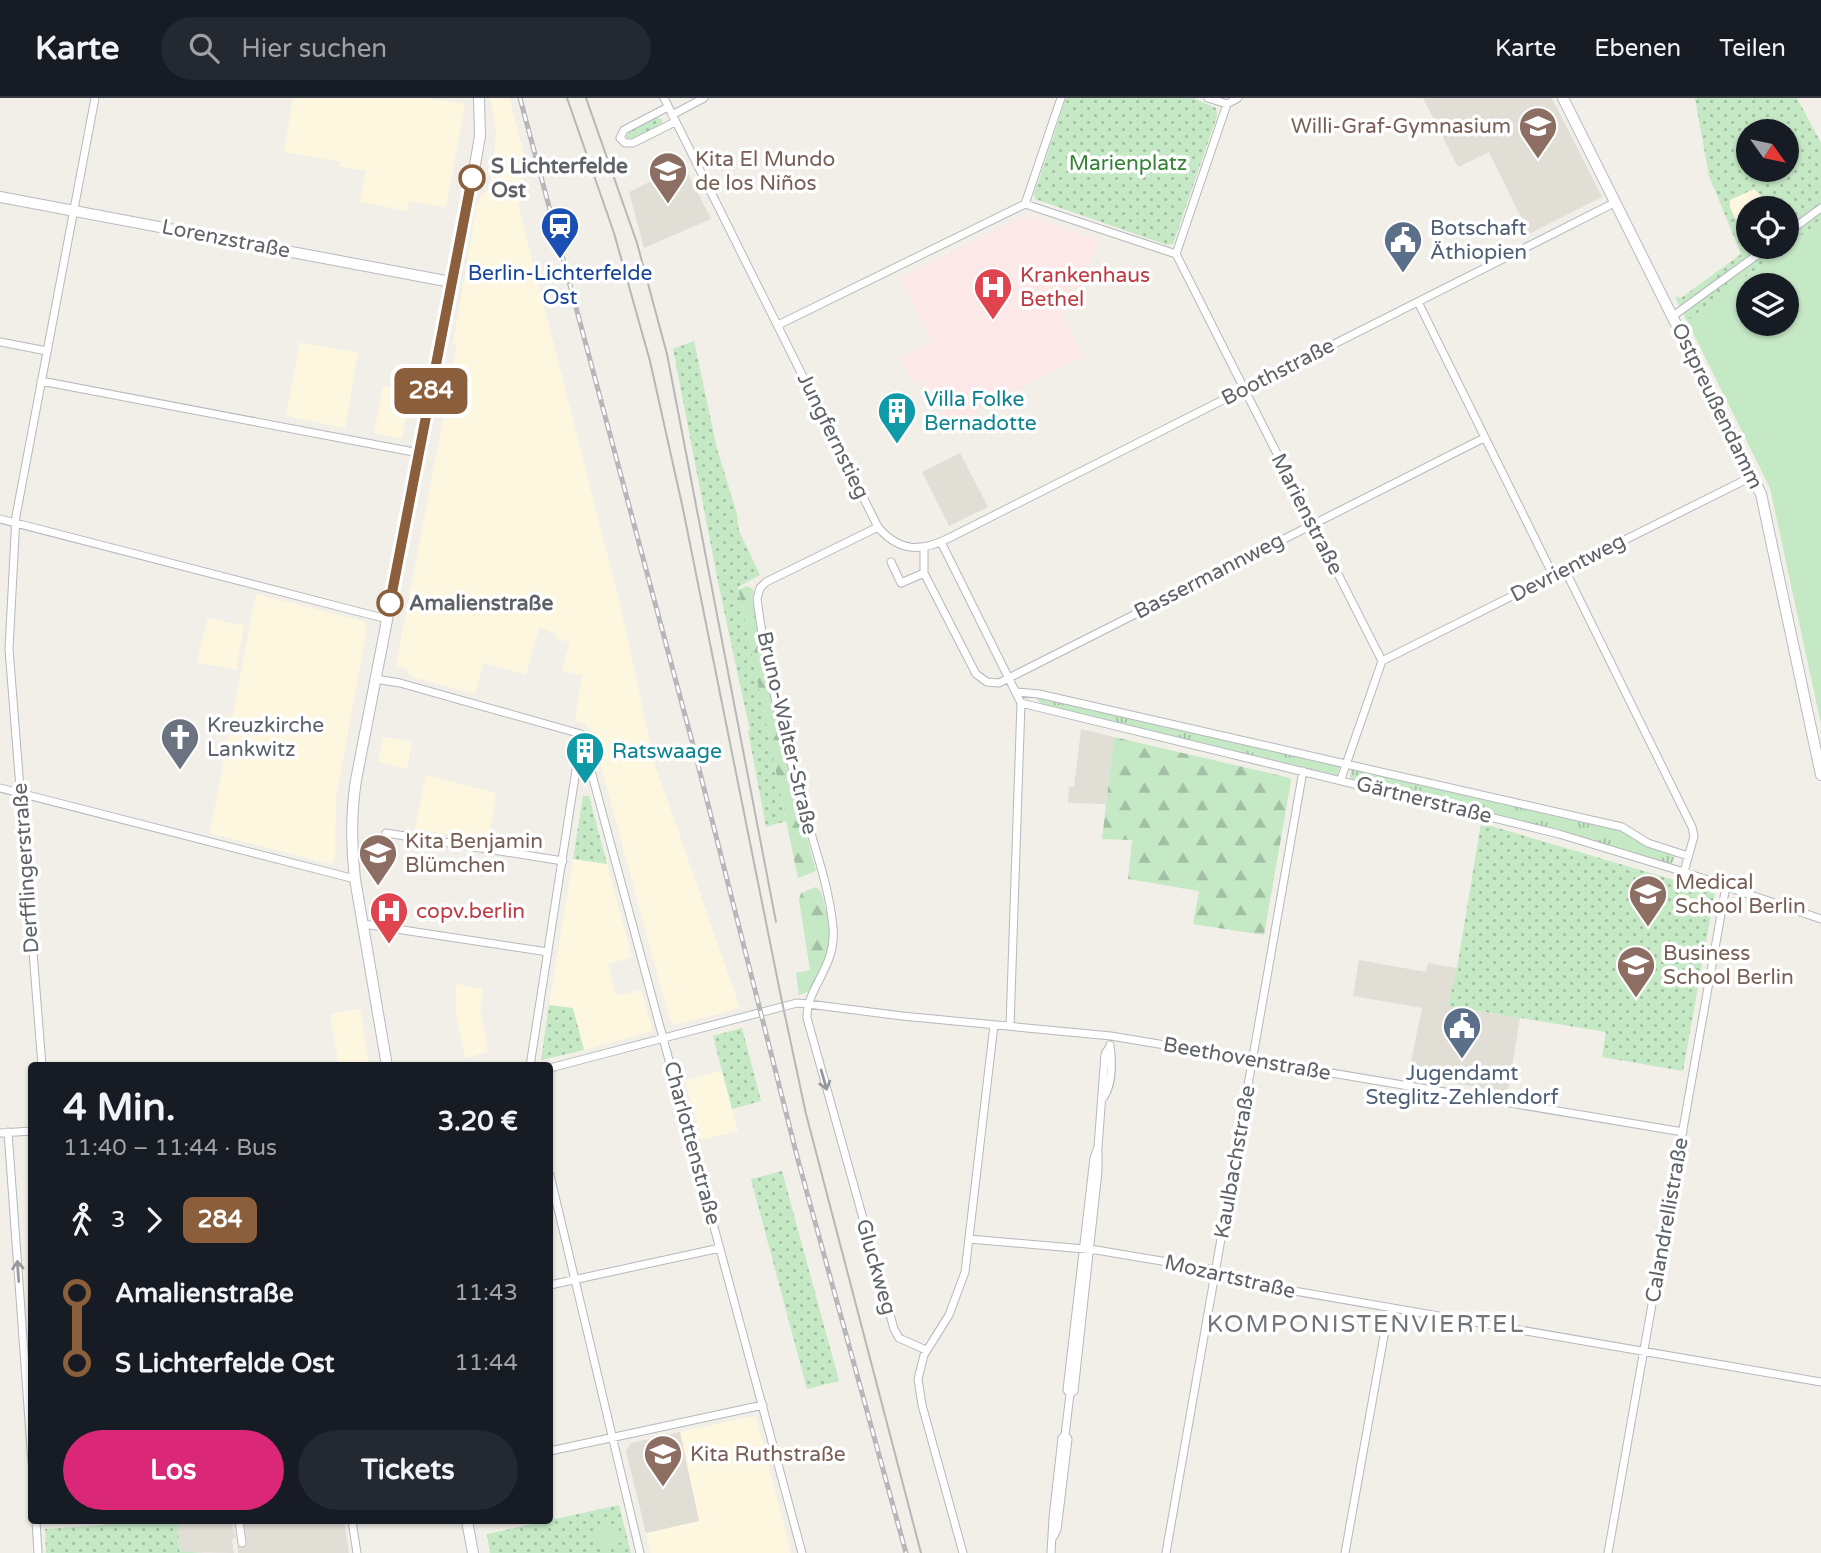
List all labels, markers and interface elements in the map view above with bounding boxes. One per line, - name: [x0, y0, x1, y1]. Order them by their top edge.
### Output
- search box: [161, 17, 651, 80]
- text: Karte: [35, 29, 119, 68]
- icon: search: [185, 29, 223, 67]
- text: Hier suchen: [241, 33, 387, 64]
- text: Karte: [1495, 34, 1556, 63]
- text: Ebenen: [1594, 34, 1681, 63]
- text: Teilen: [1719, 34, 1786, 63]
- school or university icon: Willi-Graf-Gymnasium: [1517, 105, 1559, 160]
- place label: Willi-Graf-Gymnasium: [1291, 114, 1511, 139]
- north arrow: [1736, 119, 1799, 182]
- map controls: [1736, 119, 1799, 336]
- place label: Kita El Mundo de los Niños: [695, 147, 835, 196]
- school or university icon: Kita El Mundo de los Niños: [647, 150, 689, 205]
- park label: Marienplatz: [1069, 151, 1187, 176]
- place label: S Lichterfelde Ost: [491, 154, 628, 203]
- marker: S Lichterfelde Ost: [459, 165, 485, 191]
- button: locate: [1736, 196, 1799, 259]
- station icon: Berlin-Lichterfelde Ost: [539, 205, 581, 260]
- street label: Lorenzstraße: [160, 214, 292, 264]
- place label: Botschaft Äthiopien: [1430, 216, 1527, 265]
- public building icon: Botschaft Äthiopien: [1382, 219, 1424, 274]
- place label: Berlin-Lichterfelde Ost: [468, 261, 652, 310]
- place label: Krankenhaus Bethel: [1020, 263, 1150, 312]
- hospital icon: Krankenhaus Bethel: [972, 266, 1014, 321]
- button: layers: [1736, 273, 1799, 336]
- street label: Ostpreußendamm: [1666, 319, 1768, 493]
- street label: Boothstraße: [1217, 333, 1339, 411]
- line badge: 284: [391, 368, 471, 414]
- street label: Jungfernstieg: [792, 369, 874, 503]
- text: 284: [408, 376, 454, 405]
- place label: Villa Folke Bernadotte: [924, 387, 1037, 436]
- building icon: Villa Folke Bernadotte: [876, 390, 918, 445]
- street label: Marienstraße: [1266, 449, 1348, 579]
- street label: Bassermannweg: [1130, 528, 1288, 624]
- street label: Devrientweg: [1506, 528, 1630, 608]
- marker: Amalienstraße: [377, 590, 403, 616]
- place label: Amalienstraße: [409, 591, 553, 616]
- street label: Bruno-Walter-Straße: [751, 629, 823, 837]
- place label: Kreuzkirche Lankwitz: [207, 713, 324, 762]
- church icon: Kreuzkirche Lankwitz: [159, 716, 201, 771]
- building icon: Ratswaage: [564, 730, 606, 785]
- place label: Ratswaage: [612, 739, 722, 764]
- street label: Gärtnerstraße: [1354, 771, 1495, 829]
- street label: Derfflingerstraße: [8, 782, 44, 954]
- place label: Kita Benjamin Blümchen: [405, 829, 543, 878]
- school or university icon: Kita Benjamin Blümchen: [357, 832, 399, 887]
- place label: Medical School Berlin: [1675, 870, 1806, 919]
- school or university icon: Medical School Berlin: [1627, 873, 1669, 928]
- hospital icon: copv.berlin: [368, 890, 410, 945]
- place label: copv.berlin: [416, 899, 525, 924]
- place label: Business School Berlin: [1663, 941, 1794, 990]
- school or university icon: Business School Berlin: [1615, 944, 1657, 999]
- public building icon: Jugendamt Steglitz-Zehlendorf: [1441, 1005, 1483, 1060]
- street label: Beethovenstraße: [1161, 1032, 1333, 1086]
- street label: Charlottenstraße: [658, 1059, 726, 1228]
- place label: Jugendamt Steglitz-Zehlendorf: [1365, 1061, 1559, 1110]
- one-way arrow: [818, 1068, 831, 1090]
- street label: Kaulbachstraße: [1209, 1083, 1261, 1241]
- text: 4 Min.: [63, 1085, 176, 1131]
- text: 3.20 €: [438, 1106, 518, 1137]
- text: 11:40 – 11:44 · Bus: [63, 1134, 277, 1162]
- street label: Calandrellistraße: [1640, 1135, 1694, 1305]
- icon: walk: [63, 1201, 101, 1239]
- icon: forward: [135, 1201, 173, 1239]
- text: 284: [197, 1205, 243, 1234]
- text: 3: [111, 1206, 125, 1234]
- street label: Gluckweg: [850, 1216, 902, 1318]
- street label: Mozartstraße: [1162, 1250, 1298, 1304]
- one-way arrow: [11, 1261, 24, 1283]
- text: Amalienstraße: [115, 1278, 294, 1309]
- text: 11:43: [454, 1279, 518, 1307]
- district label: KOMPONISTENVIERTEL: [1207, 1310, 1525, 1339]
- text: S Lichterfelde Ost: [115, 1348, 335, 1379]
- text: 11:44: [454, 1349, 518, 1377]
- button: Los: [63, 1430, 284, 1510]
- button: Tickets: [298, 1430, 518, 1510]
- school or university icon: Kita Ruthstraße: [642, 1433, 684, 1488]
- place label: Kita Ruthstraße: [690, 1442, 846, 1467]

